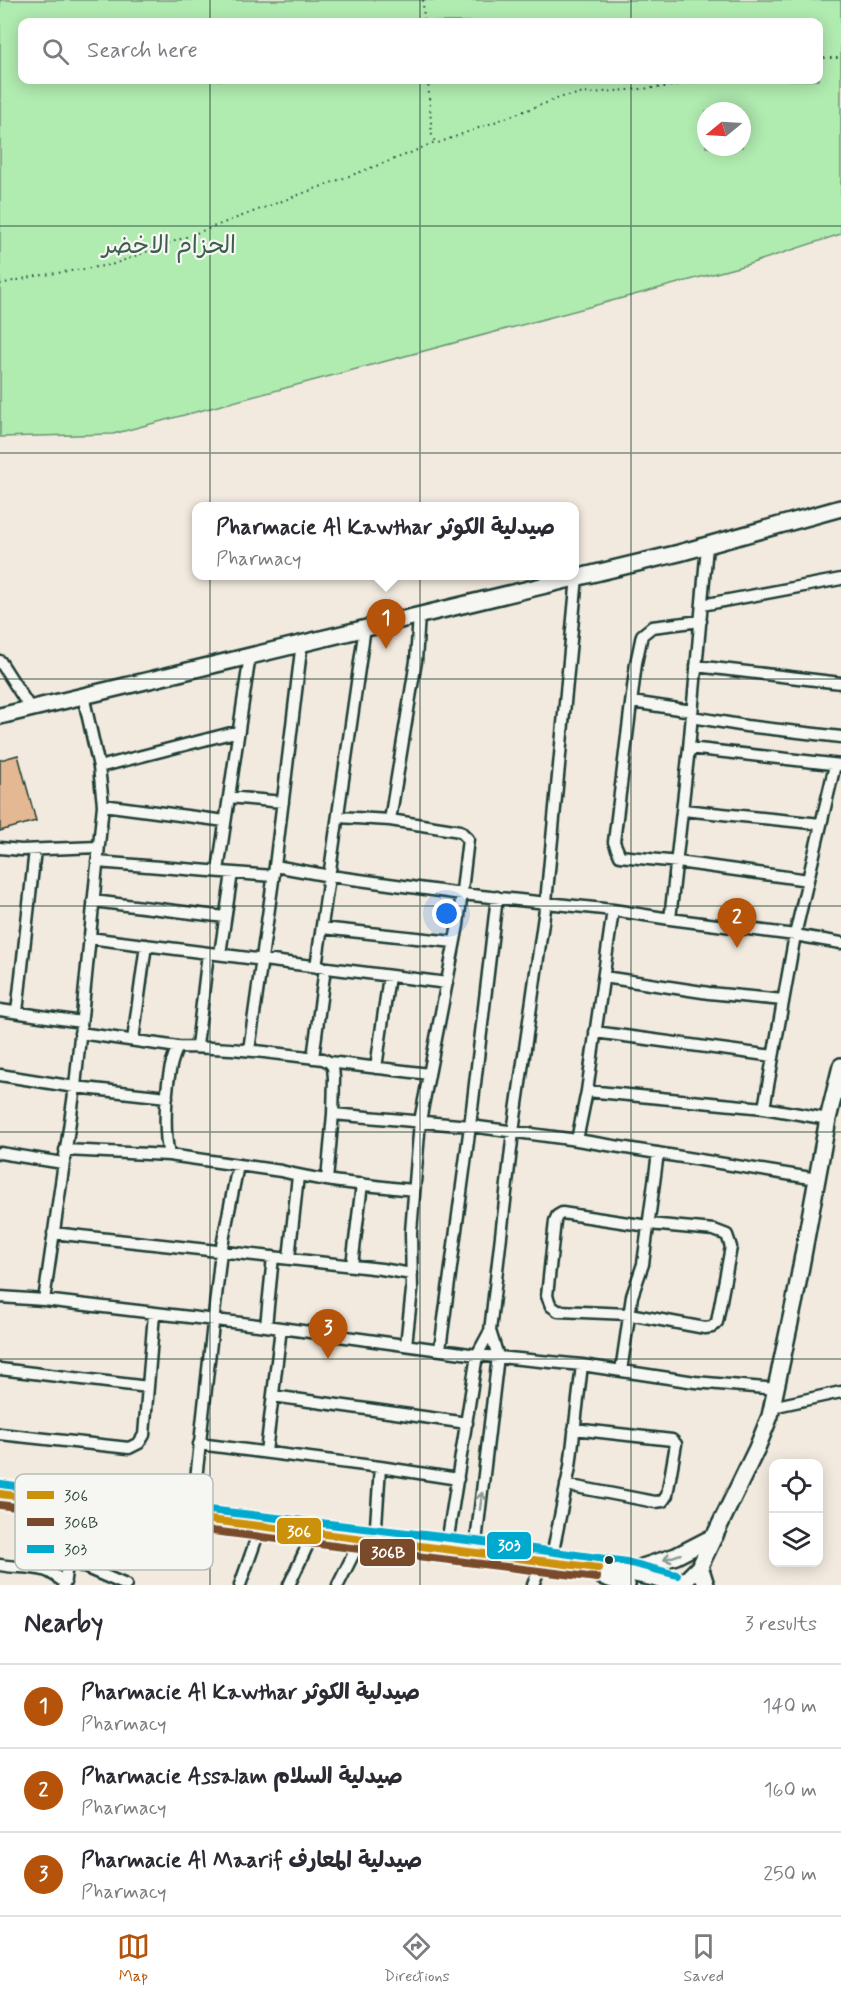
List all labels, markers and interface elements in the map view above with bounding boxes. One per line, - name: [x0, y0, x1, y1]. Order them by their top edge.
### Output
- search box: [18, 18, 823, 84]
- icon: search: [39, 35, 72, 68]
- text: Search here: [87, 37, 198, 65]
- north arrow: [697, 102, 751, 156]
- park label: الحزام الاخضر: [100, 231, 236, 263]
- popup: [192, 502, 579, 580]
- text: Pharmacie Al Kawthar صيدلية الكوثر: [216, 514, 555, 542]
- text: Pharmacy: [216, 546, 302, 573]
- pin: 1: [366, 600, 406, 649]
- pin: 2: [718, 898, 756, 948]
- your location: [432, 899, 461, 928]
- pin: 3: [308, 1310, 348, 1359]
- map controls: [769, 1459, 823, 1567]
- button: locate: [769, 1459, 823, 1513]
- legend: [15, 1474, 213, 1570]
- text: 306: [64, 1486, 88, 1507]
- one-way arrow: [476, 1492, 487, 1512]
- text: 306B: [64, 1513, 98, 1534]
- button: layers: [769, 1513, 823, 1567]
- line badge: 306: [276, 1517, 322, 1545]
- text: 306: [287, 1522, 311, 1543]
- line badge: 303: [486, 1531, 532, 1560]
- text: 303: [498, 1536, 521, 1557]
- line badge: 306B: [359, 1538, 416, 1567]
- text: 303: [64, 1540, 87, 1561]
- text: 306B: [371, 1543, 405, 1564]
- one-way arrow: [663, 1552, 682, 1563]
- unlabelled marker: [603, 1554, 615, 1566]
- text: Nearby: [24, 1607, 103, 1641]
- text: 3 results: [745, 1611, 817, 1638]
- text: Pharmacie Al Kawthar صيدلية الكوثر: [81, 1679, 420, 1707]
- text: 1: [39, 1693, 48, 1720]
- text: 140 m: [763, 1693, 817, 1720]
- text: Pharmacy: [81, 1711, 167, 1738]
- text: Pharmacie Assalam صيدلية السلام: [81, 1763, 403, 1791]
- text: 2: [39, 1777, 48, 1804]
- text: 160 m: [764, 1777, 817, 1804]
- text: Pharmacy: [81, 1795, 167, 1822]
- text: Pharmacie Al Maarif صيدلية المعارف: [81, 1847, 422, 1875]
- text: 3: [39, 1861, 48, 1888]
- text: 250 m: [763, 1861, 817, 1888]
- text: Pharmacy: [81, 1879, 167, 1906]
- tab: Map: [117, 1930, 150, 1987]
- tab: Directions: [384, 1930, 450, 1987]
- tab: Saved: [684, 1930, 724, 1987]

